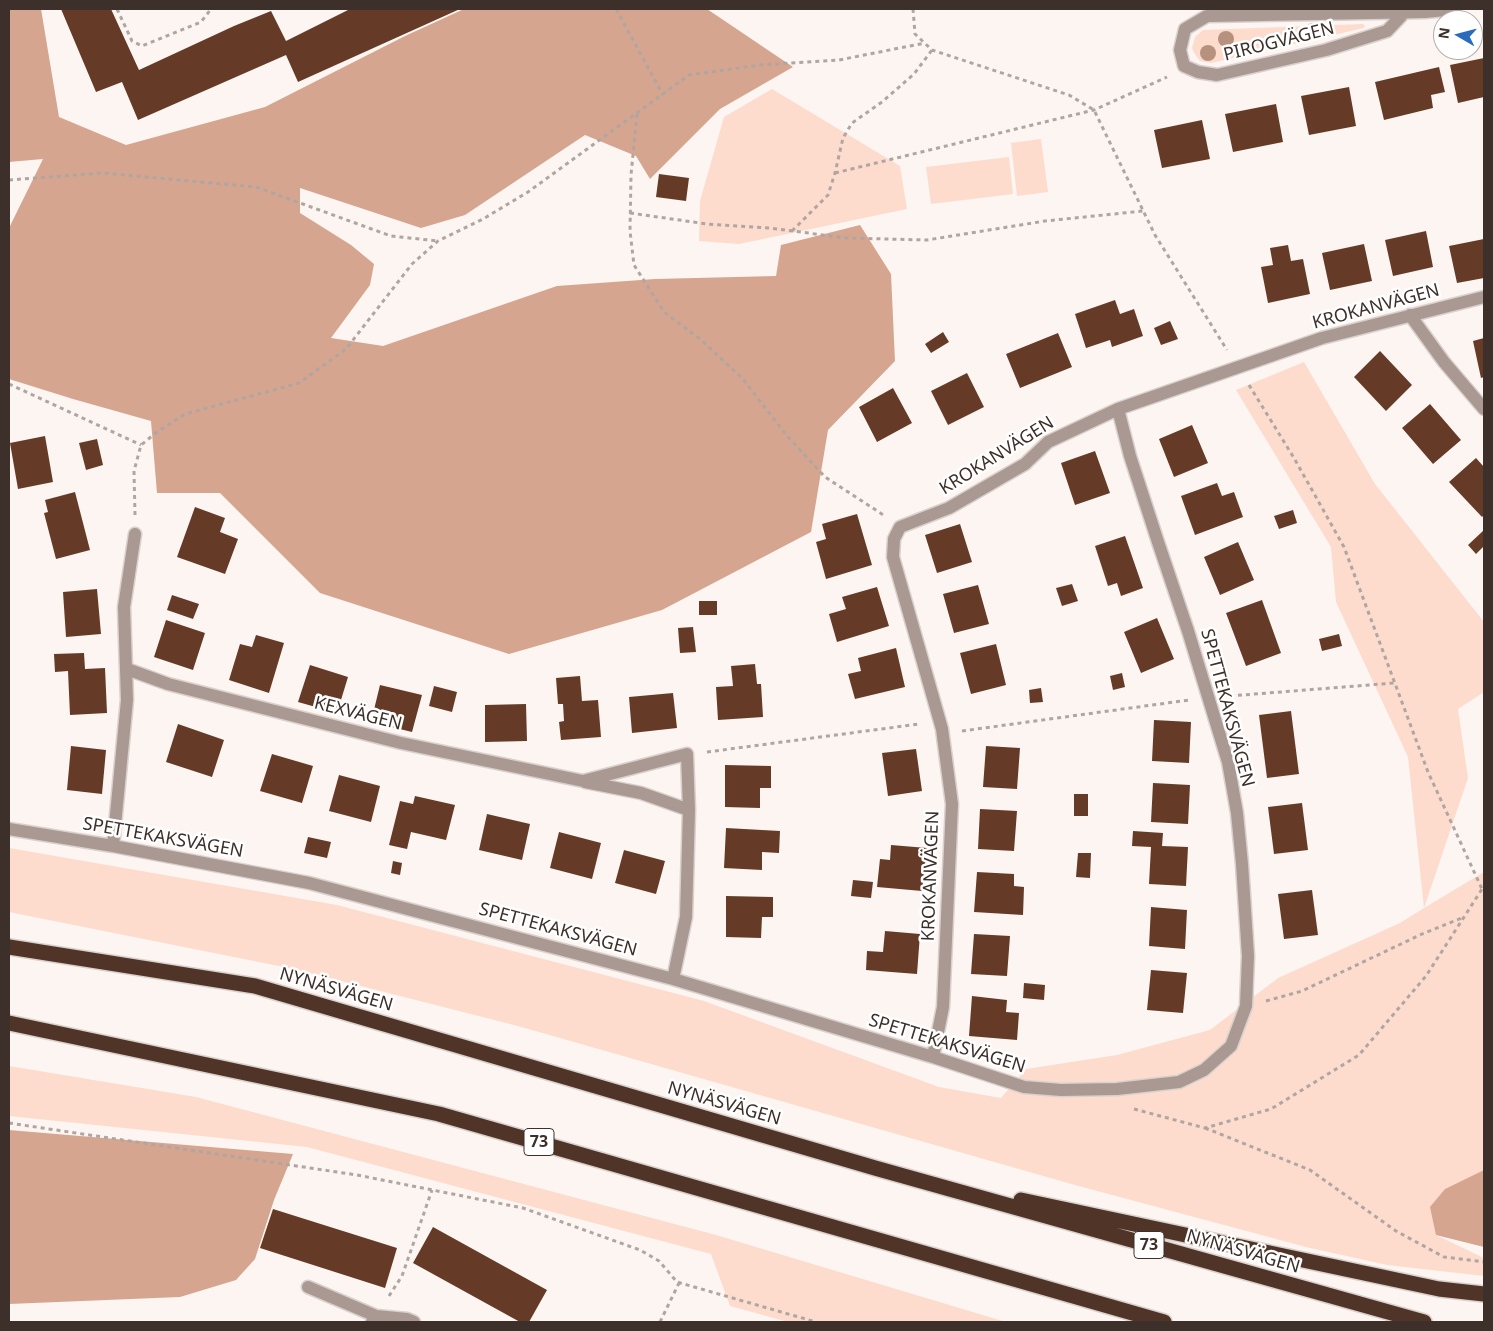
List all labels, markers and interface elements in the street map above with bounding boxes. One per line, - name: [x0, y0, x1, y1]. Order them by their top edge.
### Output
- north arrow: [1433, 10, 1483, 60]
- street label: PIROGVÄGEN: [1221, 18, 1337, 66]
- text: N: [1433, 26, 1454, 40]
- street label: KROKANVÄGEN: [1310, 280, 1442, 334]
- street label: KROKANVÄGEN: [936, 412, 1058, 500]
- street label: SPETTEKAKSVÄGEN: [1195, 627, 1259, 789]
- street label: KEXVÄGEN: [312, 693, 404, 735]
- street label: KROKANVÄGEN: [918, 810, 944, 942]
- street label: SPETTEKAKSVÄGEN: [81, 813, 245, 863]
- street label: SPETTEKAKSVÄGEN: [477, 898, 639, 962]
- street label: NYNÄSVÄGEN: [277, 964, 395, 1016]
- street label: SPETTEKAKSVÄGEN: [866, 1010, 1028, 1078]
- street label: NYNÄSVÄGEN: [665, 1078, 783, 1130]
- road number: 73: [524, 1128, 554, 1156]
- street label: NYNÄSVÄGEN: [1184, 1226, 1302, 1278]
- road number: 73: [1134, 1232, 1164, 1258]

